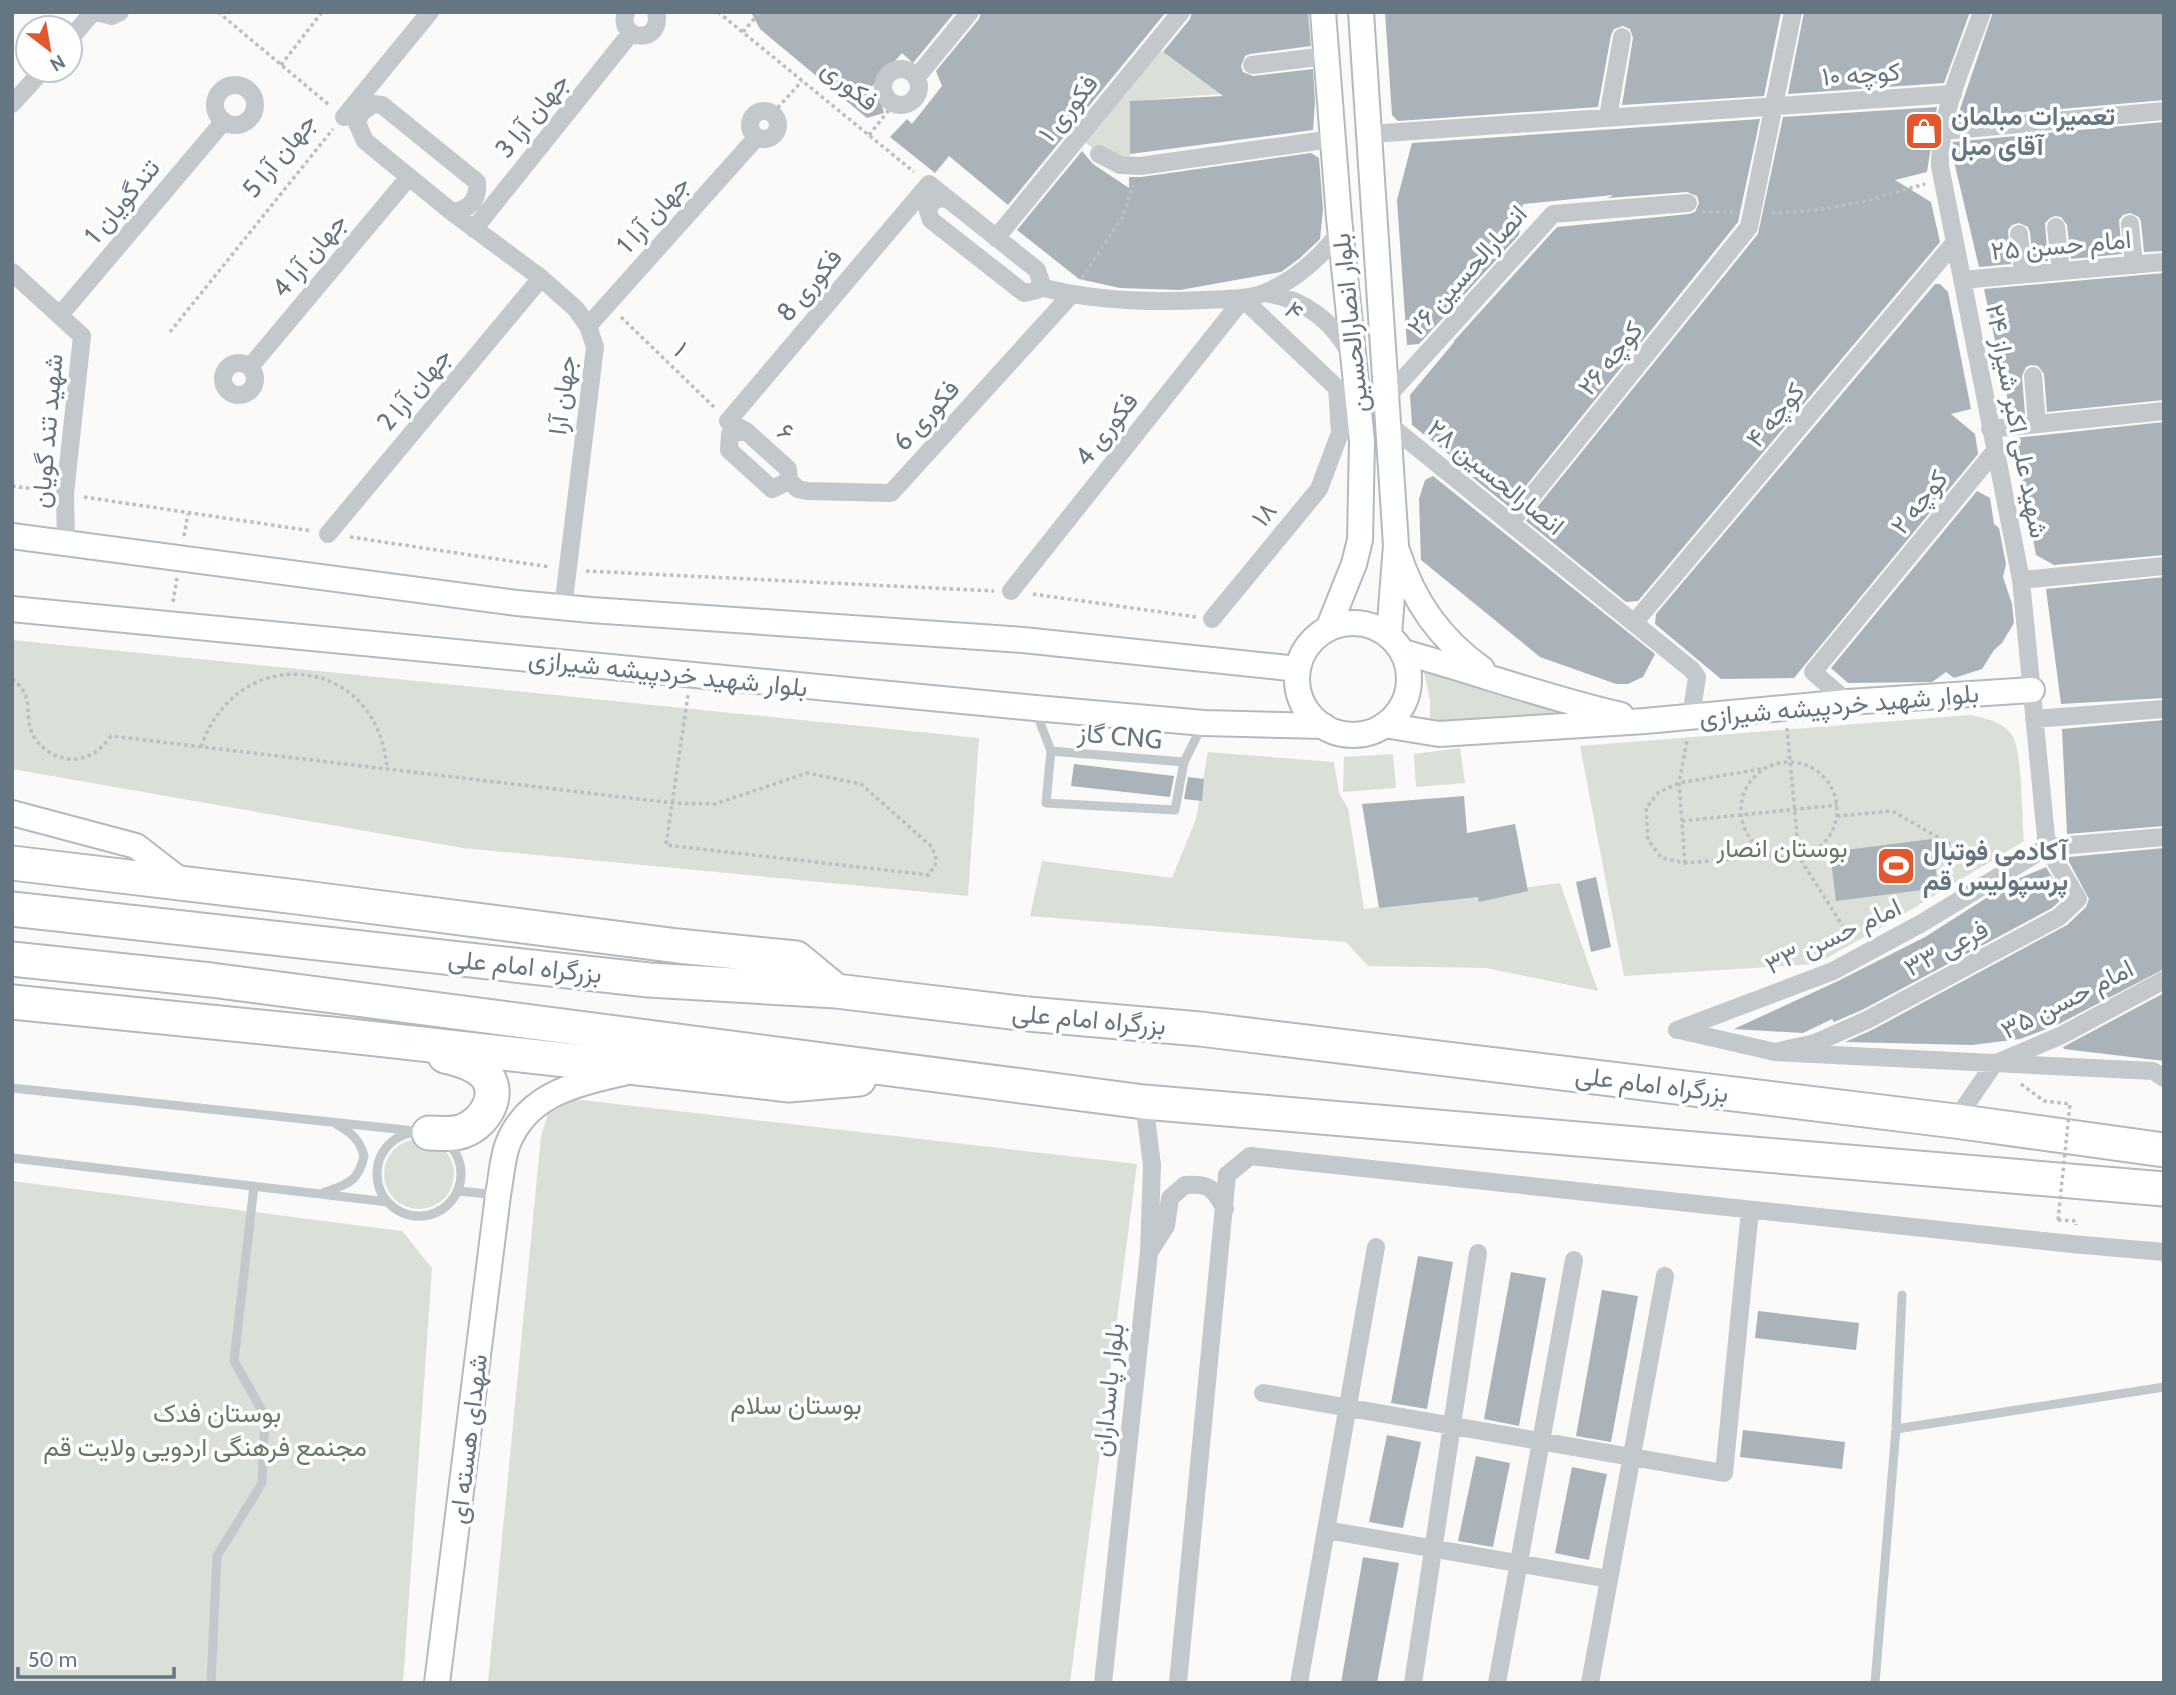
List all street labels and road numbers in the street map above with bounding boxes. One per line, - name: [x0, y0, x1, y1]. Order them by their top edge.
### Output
- street label: فکوری: [815, 52, 885, 118]
- street label: کوچه ۱۰: [1821, 55, 1901, 95]
- street label: جهان آرا 3: [488, 66, 576, 164]
- street label: فکوری ۱: [1031, 68, 1105, 148]
- street label: جهان آرا 5: [235, 106, 323, 204]
- street label: تندگویان 1: [77, 152, 167, 250]
- street label: جهان آرا 1: [610, 168, 696, 260]
- street label: انصارالحسین ۲۶: [1400, 198, 1534, 342]
- street label: جهان آرا 4: [264, 206, 354, 304]
- street label: امام حسن ۲۵: [1989, 223, 2133, 268]
- street label: بلوار انصارالحسین: [1325, 232, 1375, 414]
- street label: فکوری 8: [769, 242, 849, 328]
- street label: ۴: [1278, 294, 1310, 328]
- street label: شهید علی اکبر شیراز ۲۴: [1979, 301, 2055, 541]
- street label: کوچه ۲۶: [1570, 314, 1651, 403]
- street label: ۱: [667, 335, 695, 363]
- street label: جهان آرا 2: [370, 341, 458, 437]
- street label: شهید تند گویان: [24, 352, 70, 510]
- street label: جهان آرا: [541, 353, 583, 437]
- street label: فکوری 6: [886, 373, 966, 457]
- street label: کوچه ۴: [1739, 376, 1813, 455]
- street label: فکوری 4: [1067, 386, 1145, 472]
- street label: انصارالحسین ۲۸: [1421, 412, 1571, 542]
- street label: ۶: [771, 416, 801, 448]
- street label: کوچه ۲: [1883, 463, 1956, 542]
- street label: ۱۸: [1244, 495, 1284, 533]
- street label: بلوار شهید خردپیشه شیرازی: [526, 642, 809, 706]
- street label: بلوار شهید خردپیشه شیرازی: [1698, 677, 1980, 735]
- street label: گاز CNG: [1075, 716, 1164, 756]
- street label: امام حسن ۳۳: [1760, 891, 1906, 982]
- street label: فرعی ۳۳: [1899, 913, 1993, 983]
- street label: بزرگراه امام علی: [446, 942, 603, 991]
- street label: امام حسن ۳۵: [1995, 952, 2139, 1047]
- street label: بزرگراه امام علی: [1011, 996, 1167, 1043]
- street label: بزرگراه امام علی: [1573, 1059, 1731, 1110]
- street label: بلوار پاسداران: [1085, 1322, 1133, 1459]
- street label: شهدای هسته ای: [442, 1352, 494, 1526]

